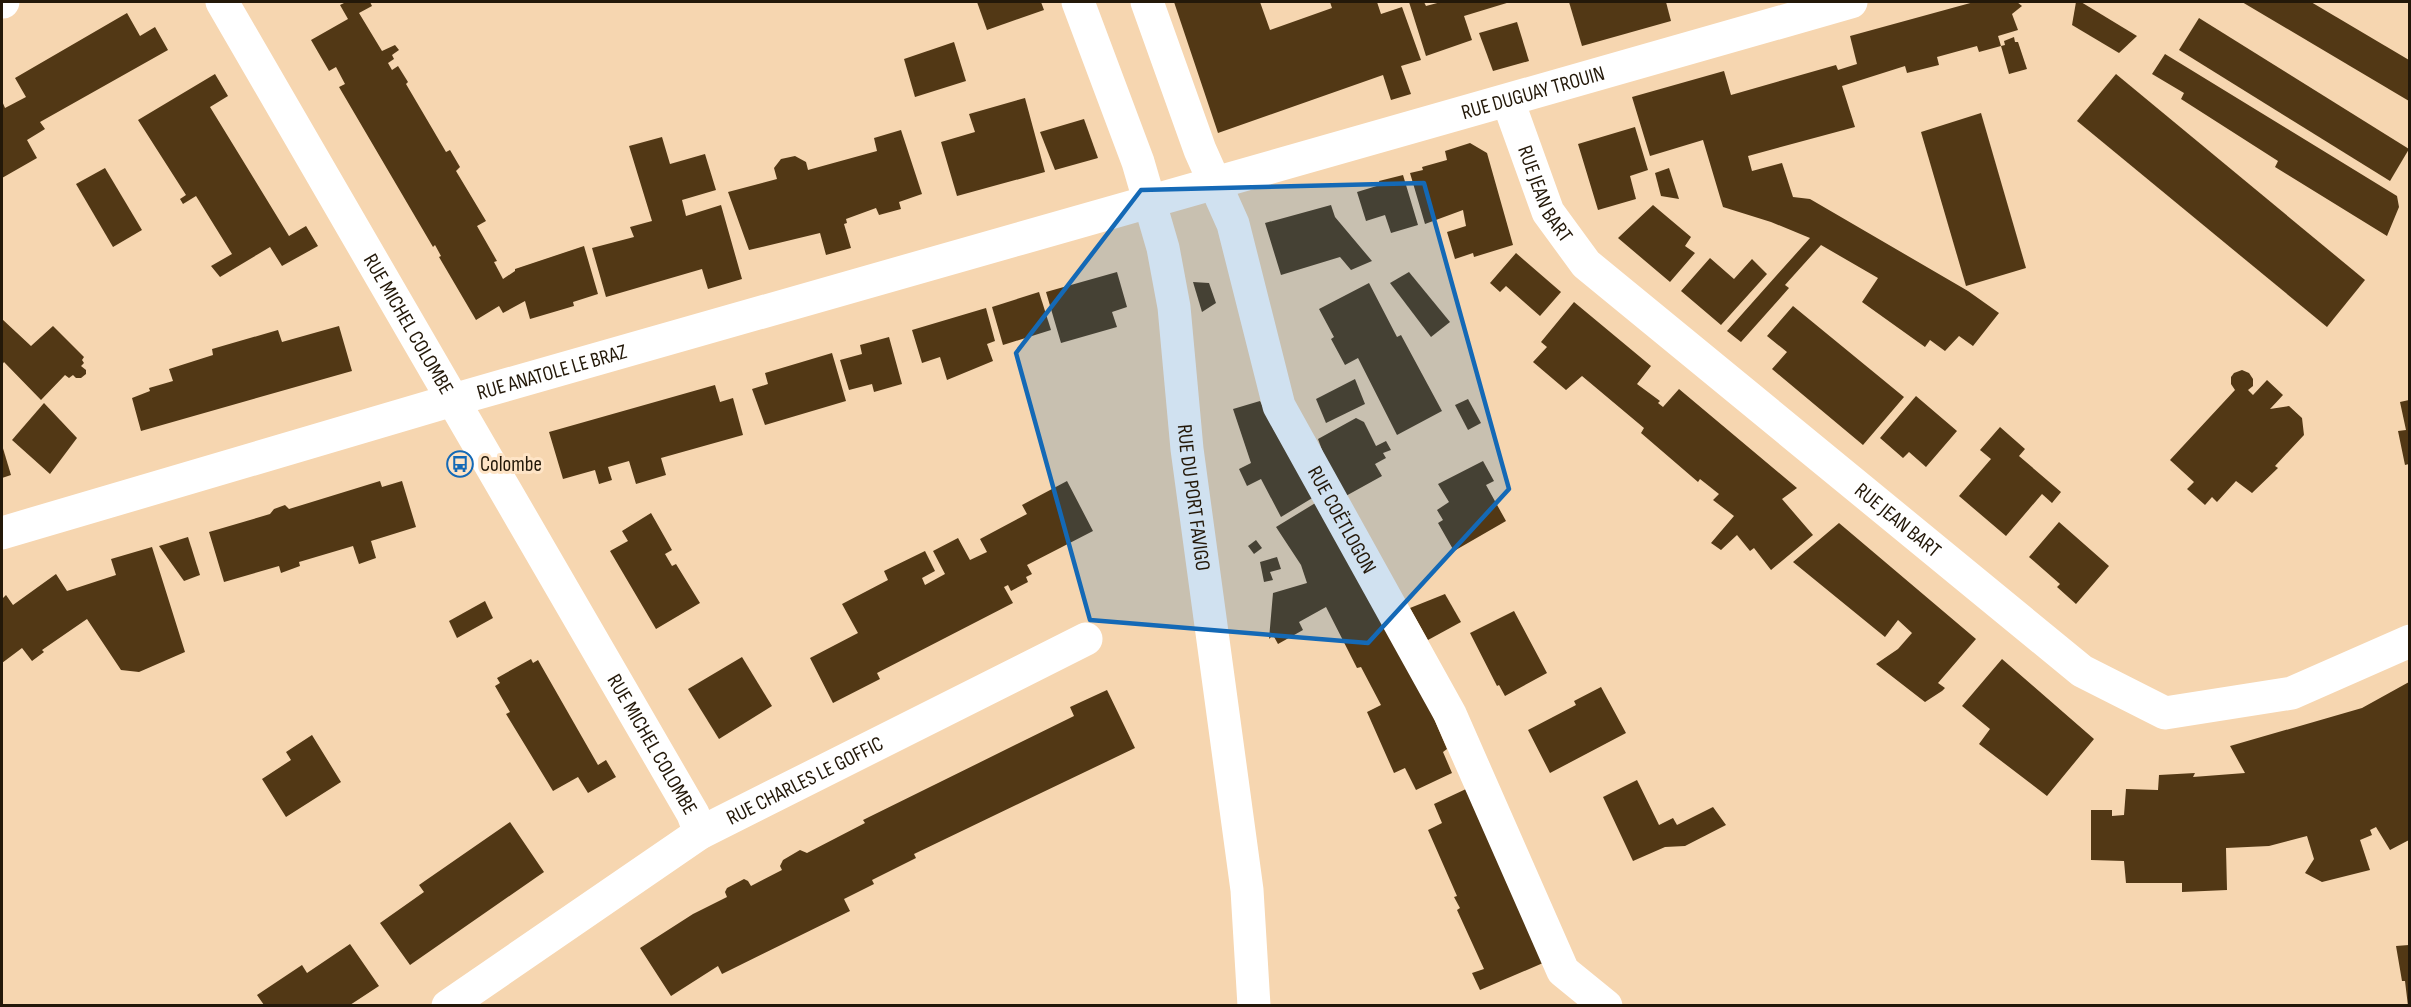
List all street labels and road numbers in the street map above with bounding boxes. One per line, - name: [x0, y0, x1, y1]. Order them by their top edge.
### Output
- street label: RUE DUGUAY TROUIN: [1459, 60, 1607, 125]
- street label: RUE JEAN BART: [1512, 142, 1578, 247]
- street label: RUE MICHEL COLOMBE: [358, 249, 459, 398]
- street label: RUE ANATOLE LE BRAZ: [474, 339, 630, 405]
- street label: RUE DU PORT FAVIGO: [1172, 423, 1216, 572]
- street label: RUE COËTLOGON: [1302, 462, 1382, 578]
- street label: RUE JEAN BART: [1850, 477, 1947, 563]
- street label: RUE MICHEL COLOMBE: [602, 670, 703, 819]
- street label: RUE CHARLES LE GOFFIC: [722, 731, 887, 830]

